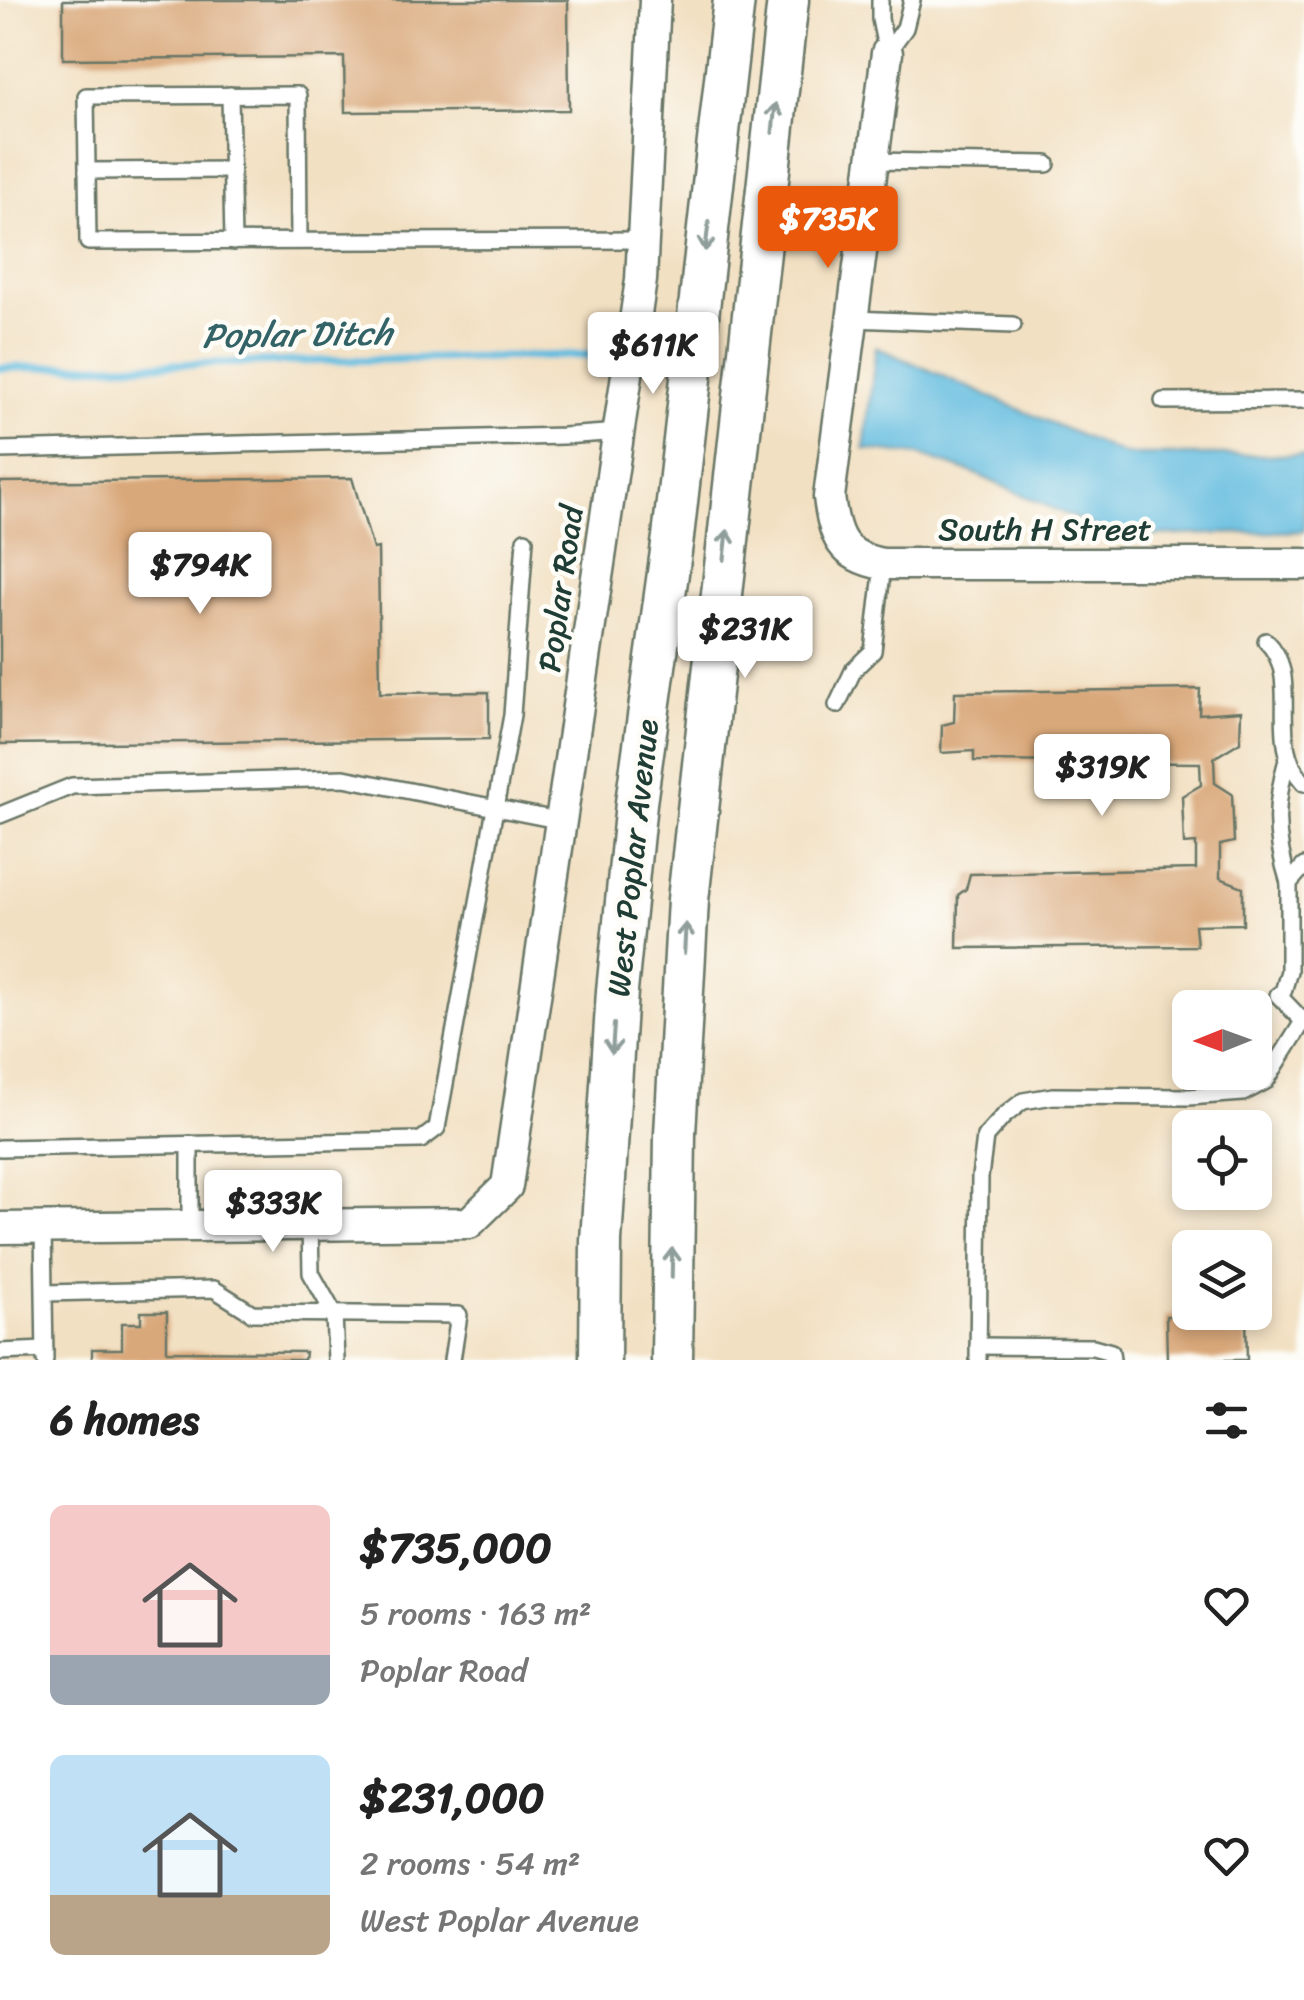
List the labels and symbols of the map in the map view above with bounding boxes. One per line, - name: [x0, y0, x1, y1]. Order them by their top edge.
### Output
- one-way arrow: [765, 102, 784, 134]
- pin: $735K: [758, 186, 898, 271]
- one-way arrow: [697, 219, 716, 252]
- water label: Poplar Ditch: [201, 301, 395, 367]
- pin: $611K: [583, 312, 723, 397]
- street label: Poplar Road: [521, 500, 601, 676]
- street label: South H Street: [938, 501, 1152, 558]
- one-way arrow: [717, 529, 736, 562]
- pin: $794K: [130, 532, 270, 617]
- pin: $231K: [675, 596, 815, 681]
- street label: West Poplar Avenue: [590, 716, 676, 1000]
- pin: $319K: [1032, 734, 1172, 819]
- one-way arrow: [676, 922, 695, 954]
- north arrow: [1172, 990, 1272, 1090]
- one-way arrow: [604, 1023, 623, 1055]
- pin: $333K: [203, 1170, 343, 1255]
- one-way arrow: [663, 1247, 682, 1279]

